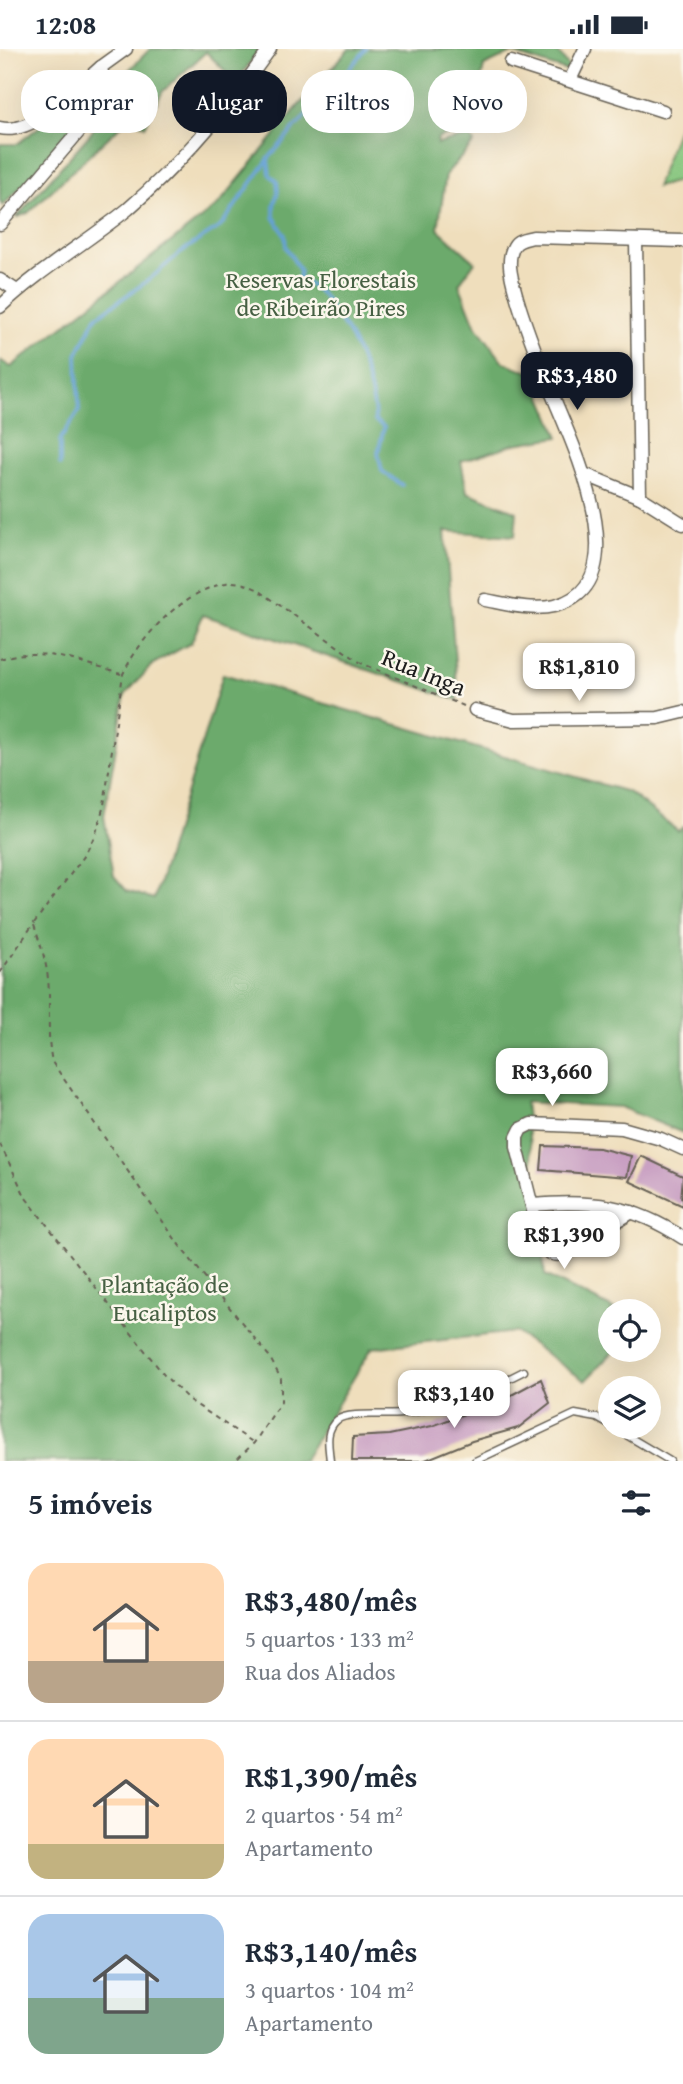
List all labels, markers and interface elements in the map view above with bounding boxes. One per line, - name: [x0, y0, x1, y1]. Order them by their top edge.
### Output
- text: 12:08: [35, 5, 96, 44]
- chip: Comprar: [21, 70, 158, 133]
- chip: Alugar: [172, 70, 287, 133]
- chip: Filtros: [301, 70, 414, 133]
- chip: Novo: [428, 70, 527, 133]
- park label: Reservas Florestais de Ribeirão Pires: [226, 262, 416, 325]
- pin: R$3,480: [512, 353, 642, 412]
- text: R$3,480: [537, 358, 617, 391]
- street label: Rua Inga: [377, 639, 472, 705]
- pin: R$1,810: [514, 643, 644, 703]
- text: R$1,810: [539, 649, 619, 682]
- pin: R$3,660: [487, 1049, 617, 1108]
- text: R$3,660: [512, 1054, 592, 1087]
- pin: R$1,390: [499, 1211, 629, 1271]
- text: R$1,390: [524, 1217, 604, 1250]
- park label: Plantação de Eucaliptos: [101, 1267, 229, 1330]
- map controls: [598, 1299, 661, 1439]
- button: locate: [598, 1299, 661, 1362]
- pin: R$3,140: [389, 1371, 519, 1430]
- text: R$3,140: [414, 1376, 494, 1409]
- button: layers: [598, 1376, 661, 1439]
- text: 5 imóveis: [28, 1481, 153, 1525]
- icon: filters: [617, 1484, 655, 1522]
- text: R$3,480/mês: [245, 1578, 417, 1622]
- icon: home: [84, 1591, 168, 1675]
- text: 5 quartos · 133 m²: [245, 1622, 414, 1655]
- text: Rua dos Aliados: [245, 1655, 396, 1688]
- text: R$1,390/mês: [245, 1754, 417, 1798]
- icon: home: [84, 1767, 168, 1851]
- text: 2 quartos · 54 m²: [245, 1798, 403, 1831]
- text: Apartamento: [245, 1831, 373, 1864]
- text: R$3,140/mês: [245, 1929, 417, 1973]
- icon: home: [84, 1942, 168, 2026]
- text: 3 quartos · 104 m²: [245, 1973, 414, 2006]
- text: Apartamento: [245, 2006, 373, 2039]

